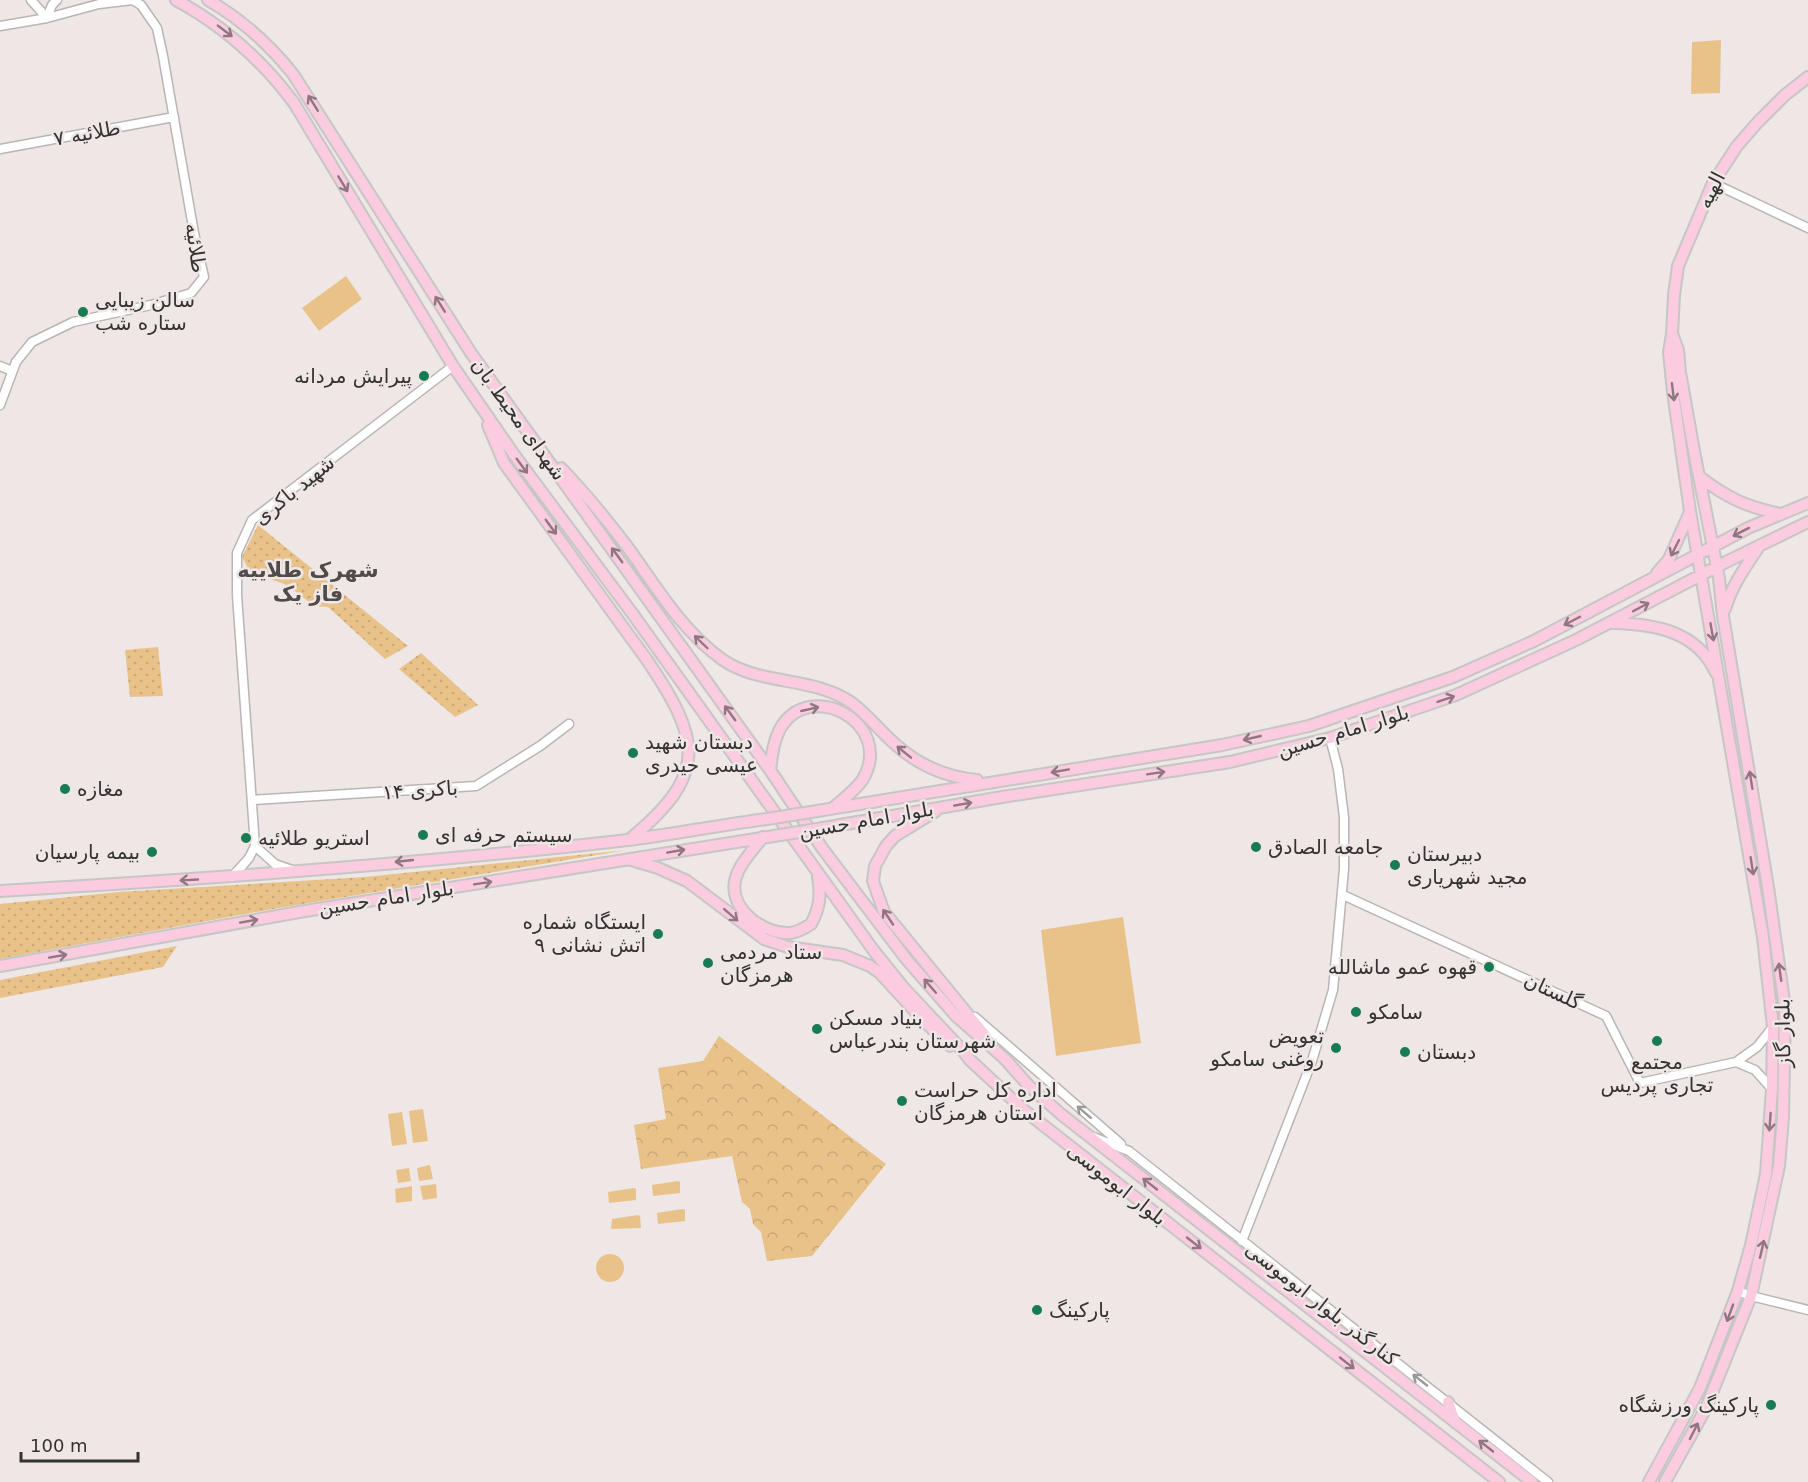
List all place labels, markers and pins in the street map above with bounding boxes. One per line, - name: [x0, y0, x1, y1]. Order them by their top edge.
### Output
- place label: سالن زیبایی ستاره شب: [95, 288, 195, 335]
- marker: سالن زیبایی ستاره شب: [76, 305, 90, 319]
- place label: پیرایش مردانه: [294, 364, 412, 389]
- marker: پیرایش مردانه: [417, 369, 431, 383]
- place label: دبستان شهید عیسی حیدری: [645, 730, 758, 777]
- marker: دبستان شهید عیسی حیدری: [626, 746, 640, 760]
- place label: مغازه: [77, 777, 124, 801]
- marker: مغازه: [58, 782, 72, 796]
- place label: سیستم حرفه ای: [435, 823, 573, 847]
- place label: استریو طلائیه: [258, 826, 370, 850]
- marker: سیستم حرفه ای: [416, 828, 430, 842]
- marker: استریو طلائیه: [239, 831, 253, 845]
- place label: جامعه الصادق: [1268, 835, 1383, 859]
- place label: بیمه پارسیان: [35, 840, 140, 865]
- marker: جامعه الصادق: [1249, 840, 1263, 854]
- place label: دبیرستان مجید شهریاری: [1407, 842, 1528, 889]
- marker: بیمه پارسیان: [145, 845, 159, 859]
- marker: دبیرستان مجید شهریاری: [1388, 858, 1402, 872]
- place label: ایستگاه شماره ۹ اتش نشانی: [522, 910, 646, 957]
- marker: ایستگاه شماره ۹ اتش نشانی: [651, 927, 665, 941]
- place label: ستاد مردمی هرمزگان: [720, 940, 822, 987]
- place label: قهوه عمو ماشالله: [1328, 955, 1477, 979]
- marker: ستاد مردمی هرمزگان: [701, 956, 715, 970]
- marker: قهوه عمو ماشالله: [1482, 960, 1496, 974]
- place label: سامکو: [1367, 1000, 1423, 1024]
- marker: سامکو: [1349, 1005, 1363, 1019]
- place label: بنیاد مسکن شهرستان بندرعباس: [829, 1006, 996, 1053]
- marker: بنیاد مسکن شهرستان بندرعباس: [810, 1022, 824, 1036]
- place label: تعویض روغنی سامکو: [1209, 1024, 1324, 1071]
- marker: مجتمع تجاری پردیس: [1650, 1034, 1664, 1048]
- place label: دبستان: [1417, 1040, 1476, 1064]
- marker: تعویض روغنی سامکو: [1329, 1041, 1343, 1055]
- marker: دبستان: [1398, 1045, 1412, 1059]
- place label: مجتمع تجاری پردیس: [1601, 1050, 1713, 1098]
- place label: اداره کل حراست استان هرمزگان: [914, 1078, 1057, 1125]
- marker: اداره کل حراست استان هرمزگان: [895, 1094, 909, 1108]
- place label: پارکینگ: [1049, 1298, 1110, 1323]
- marker: پارکینگ: [1030, 1303, 1044, 1317]
- place label: پارکینگ ورزشگاه: [1618, 1393, 1759, 1418]
- marker: پارکینگ ورزشگاه: [1764, 1398, 1778, 1412]

